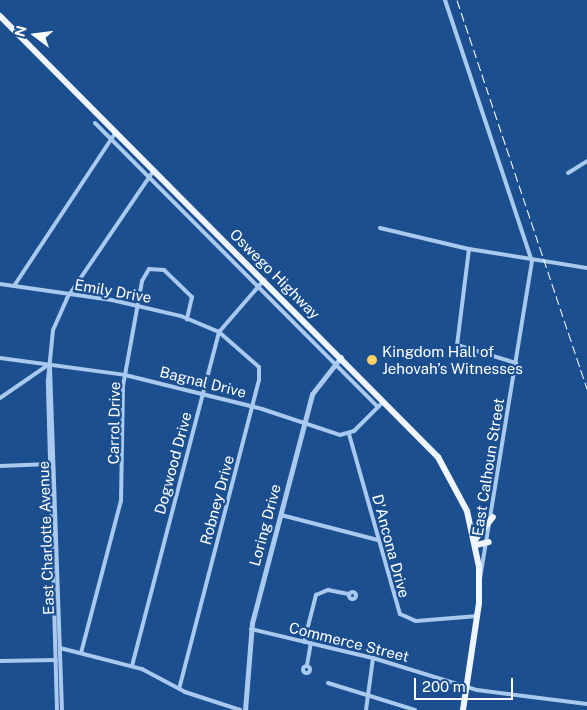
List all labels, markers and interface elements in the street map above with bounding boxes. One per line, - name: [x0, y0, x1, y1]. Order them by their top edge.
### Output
- north arrow: [10, 10, 60, 60]
- text: N: [11, 24, 30, 38]
- street label: Oswego Highway: [226, 225, 324, 323]
- street label: Emily Drive: [73, 275, 153, 307]
- place label: Kingdom Hall of Jehovah’s Witnesses: [382, 342, 523, 377]
- marker: Kingdom Hall of Jehovah’s Witnesses: [366, 354, 378, 366]
- street label: Bagnal Drive: [158, 363, 248, 401]
- street label: Carrol Drive: [104, 382, 124, 464]
- street label: East Calhoun Street: [468, 397, 508, 537]
- street label: Dogwood Drive: [151, 410, 195, 516]
- street label: Robney Drive: [196, 453, 238, 547]
- street label: East Charlotte Avenue: [34, 461, 58, 615]
- street label: Loring Drive: [245, 482, 285, 568]
- street label: D'Ancona Drive: [369, 492, 413, 600]
- street label: Commerce Street: [287, 618, 411, 666]
- scale bar: [417, 668, 516, 700]
- text: 200 m: [422, 678, 466, 695]

